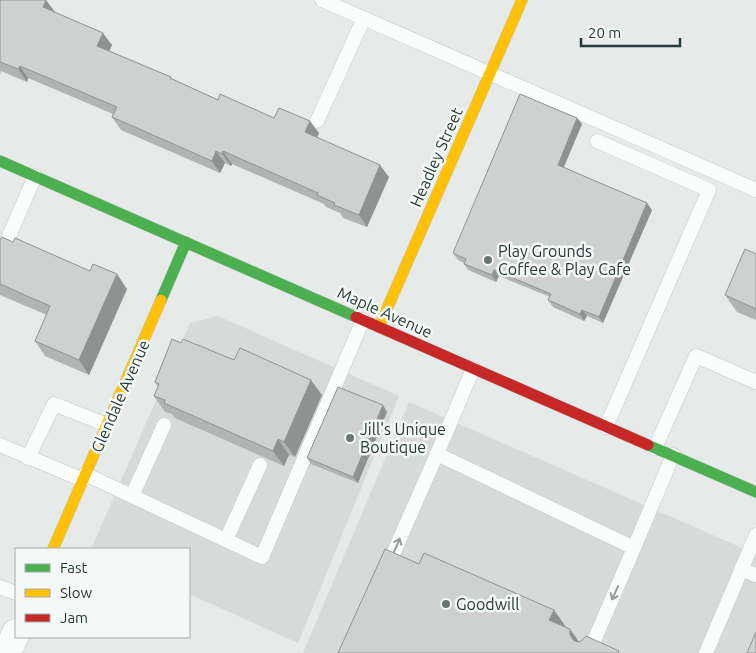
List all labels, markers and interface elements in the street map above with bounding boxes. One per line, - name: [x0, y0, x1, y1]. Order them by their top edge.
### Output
- scale bar: [581, 15, 680, 47]
- text: 20 m: [588, 24, 621, 41]
- street label: Headley Street: [406, 104, 466, 209]
- place label: Play Grounds Coffee & Play Cafe: [498, 242, 631, 278]
- marker: Play Grounds Coffee & Play Cafe: [482, 254, 494, 266]
- street label: Maple Avenue: [335, 283, 435, 341]
- street label: Glendale Avenue: [87, 337, 153, 455]
- place label: Jill's Unique Boutique: [360, 420, 446, 456]
- marker: Jill's Unique Boutique: [344, 432, 356, 444]
- one-way arrow: [393, 538, 403, 553]
- legend: [15, 548, 190, 638]
- text: Fast: [60, 559, 88, 576]
- text: Slow: [60, 584, 93, 601]
- one-way arrow: [609, 585, 619, 600]
- place label: Goodwill: [456, 595, 519, 613]
- marker: Goodwill: [440, 598, 452, 610]
- text: Jam: [60, 609, 88, 626]

